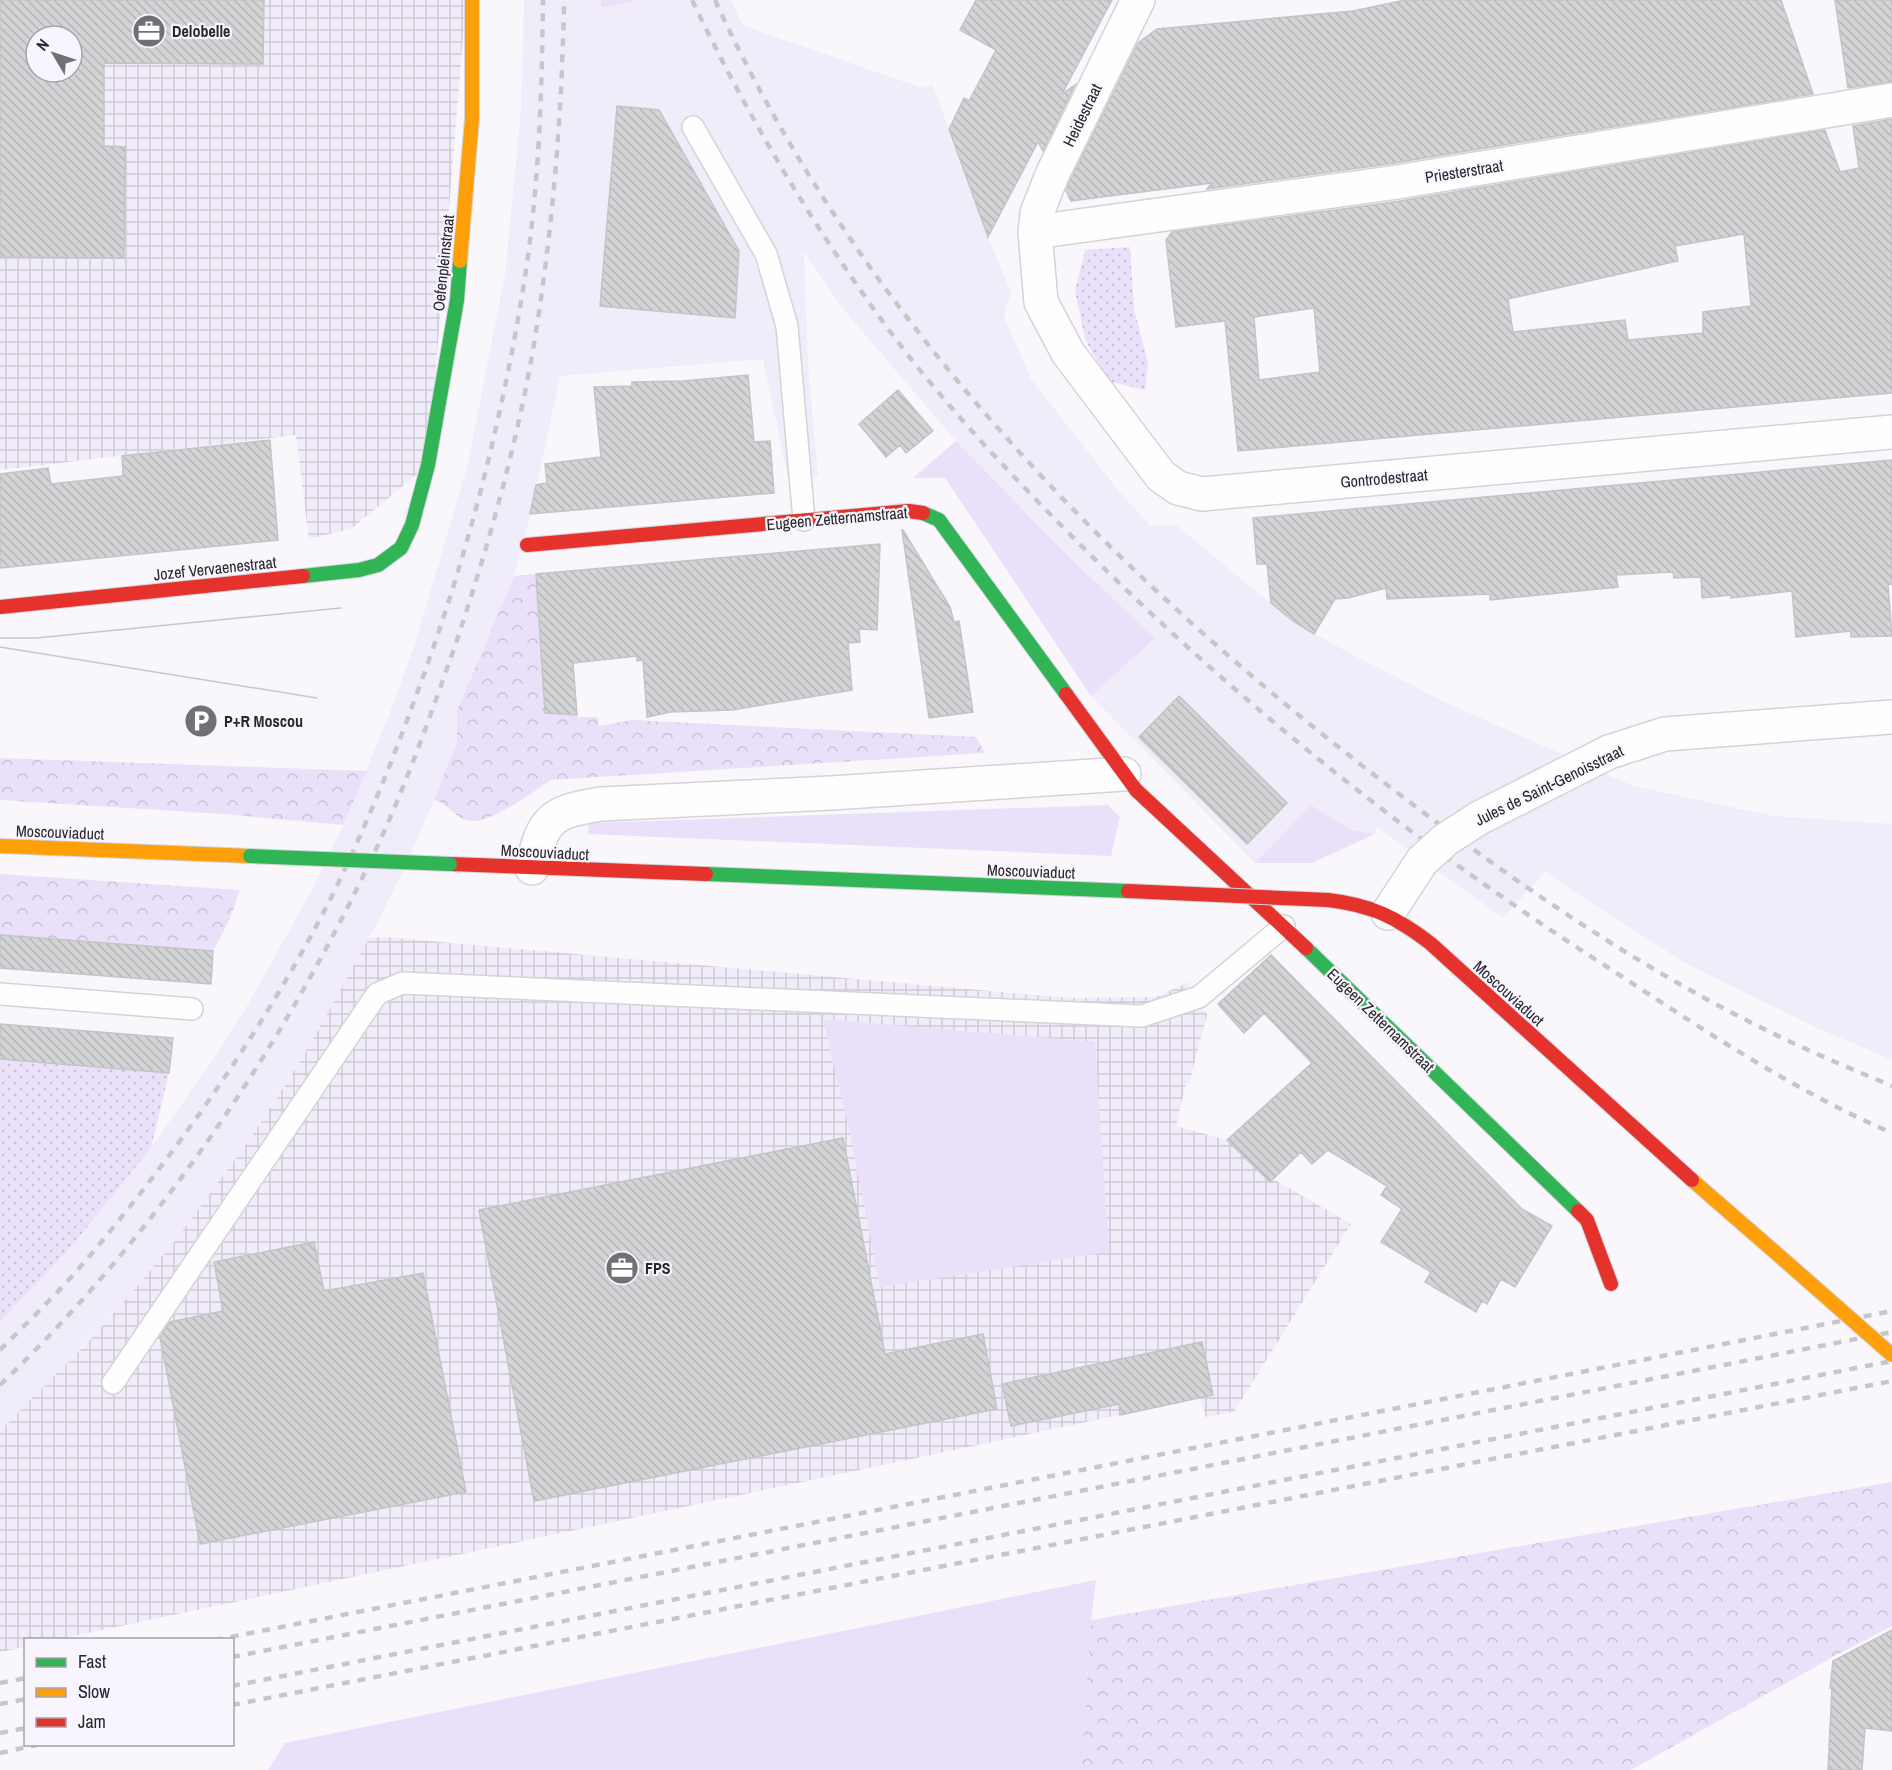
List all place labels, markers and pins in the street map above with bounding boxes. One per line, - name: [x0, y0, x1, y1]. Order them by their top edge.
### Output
- office icon: Delobelle: [131, 13, 167, 49]
- place label: Delobelle: [172, 20, 230, 42]
- parking icon: P+R Moscou: [183, 703, 219, 739]
- place label: P+R Moscou: [224, 710, 303, 732]
- office icon: FPS: [604, 1250, 640, 1286]
- place label: FPS: [645, 1257, 671, 1279]

